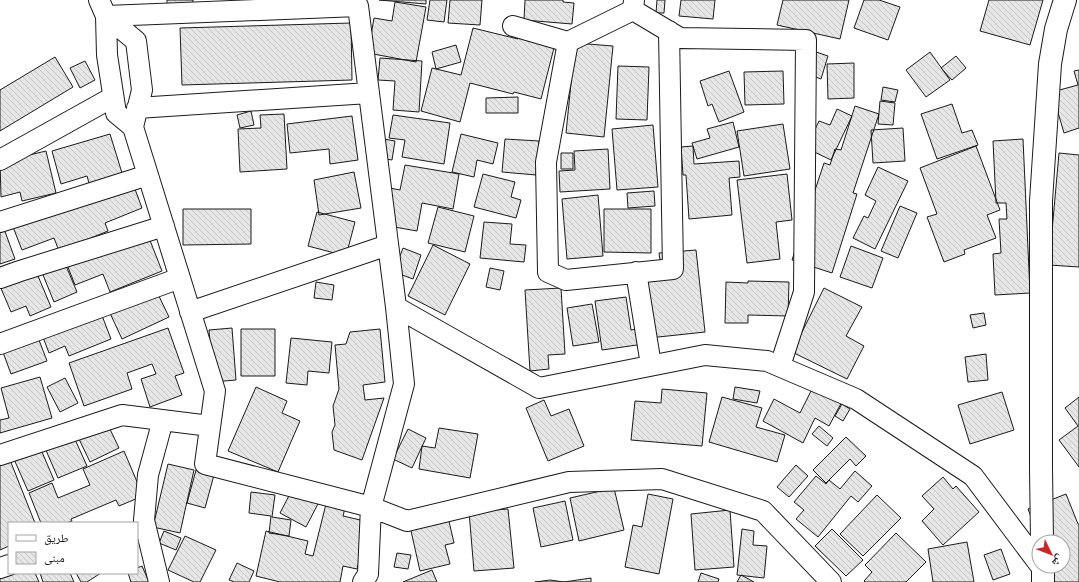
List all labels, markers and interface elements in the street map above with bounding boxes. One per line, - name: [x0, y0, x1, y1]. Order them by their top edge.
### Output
- legend: [8, 522, 138, 574]
- text: طريق: [44, 530, 69, 545]
- north arrow: [1031, 534, 1071, 574]
- text: مبنى: [44, 550, 65, 565]
- text: ش: [1048, 551, 1067, 570]

